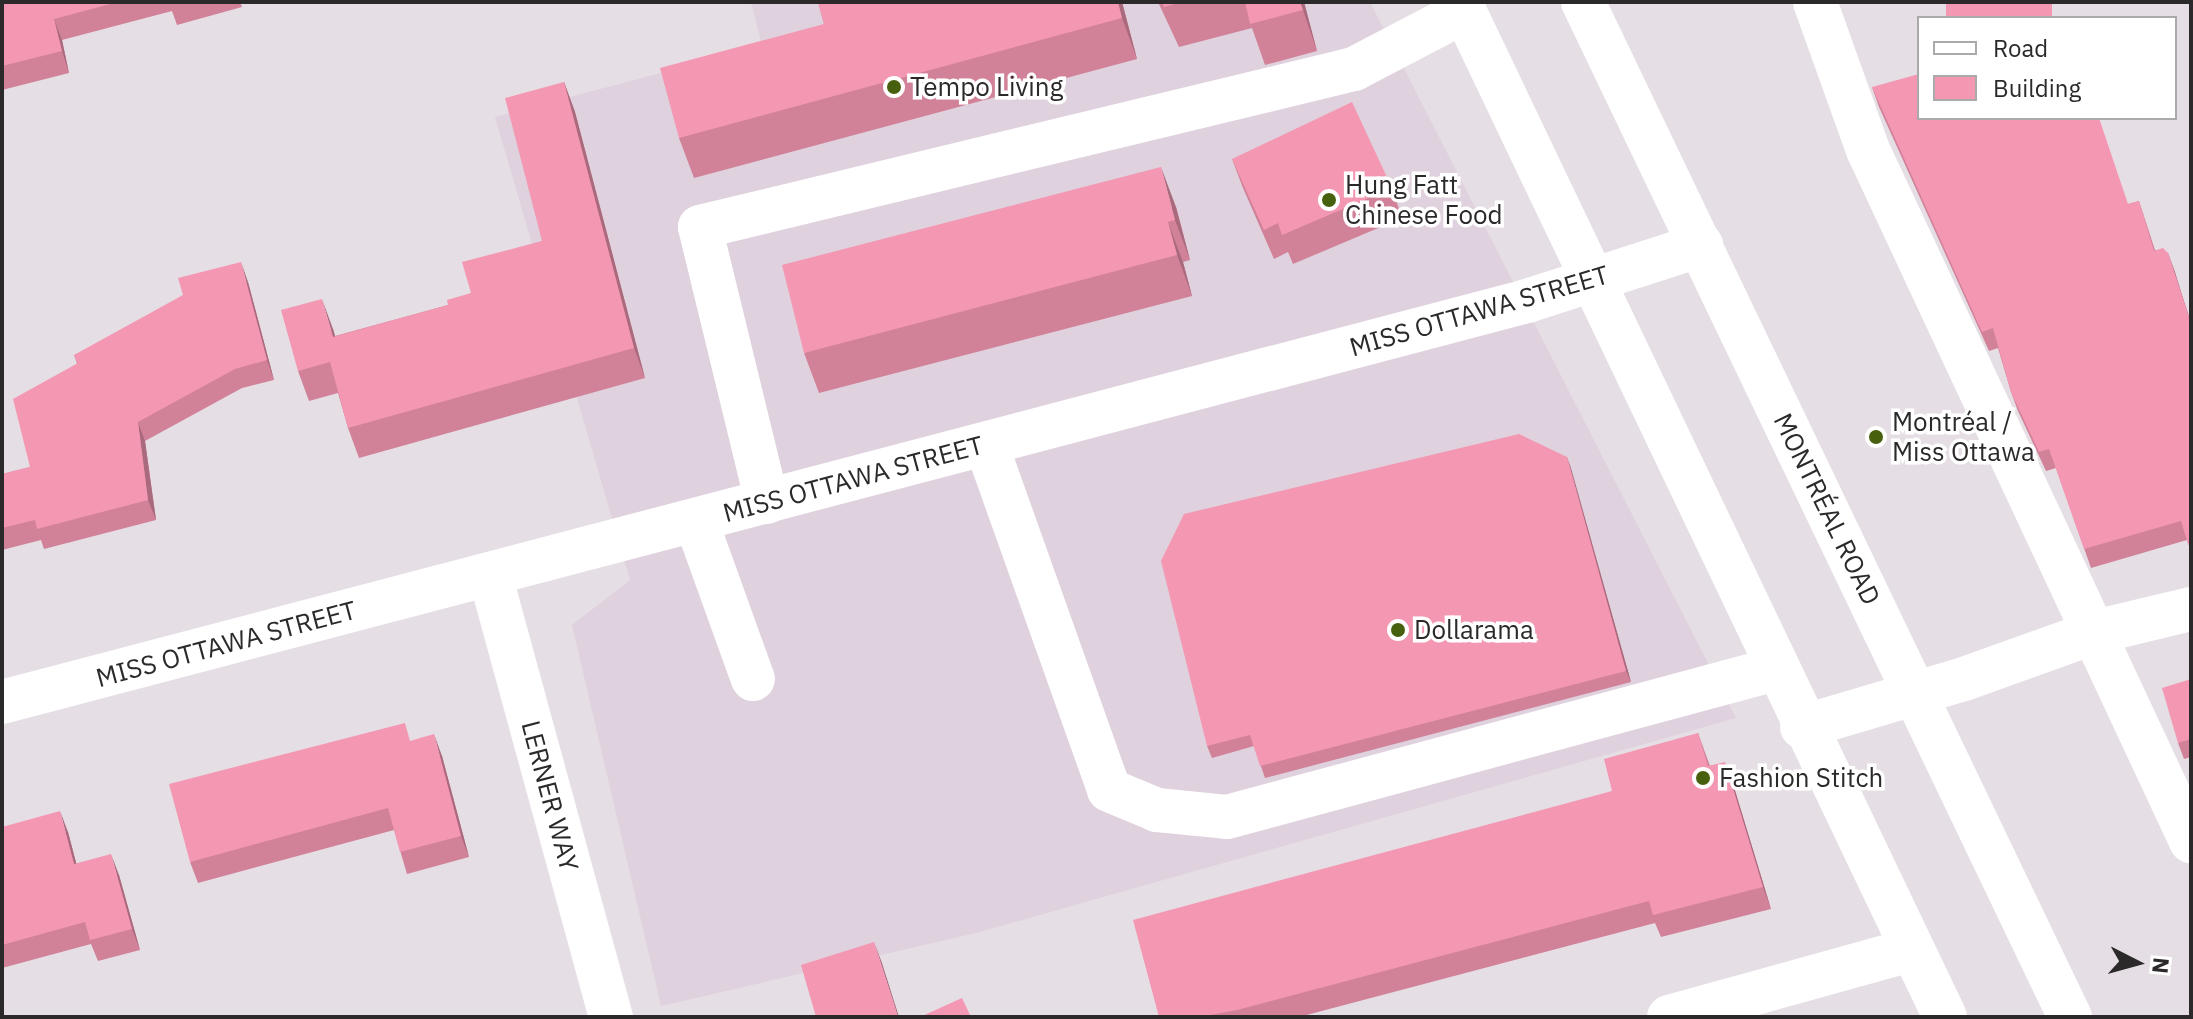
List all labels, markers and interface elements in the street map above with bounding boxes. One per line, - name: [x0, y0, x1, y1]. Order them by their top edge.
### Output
- legend: [1917, 16, 2177, 120]
- text: Road: [1993, 32, 2048, 64]
- place label: Tempo Living: [910, 71, 1063, 103]
- text: Building: [1993, 72, 2081, 104]
- marker: Tempo Living: [885, 78, 903, 96]
- place label: Hung Fatt Chinese Food: [1345, 169, 1503, 230]
- marker: Hung Fatt Chinese Food: [1320, 191, 1338, 209]
- street label: MISS OTTAWA STREET: [1346, 259, 1612, 363]
- place label: Montréal / Miss Ottawa: [1892, 406, 2035, 468]
- street label: MONTRÉAL ROAD: [1767, 408, 1887, 610]
- marker: Montréal / Miss Ottawa: [1867, 428, 1885, 446]
- street label: MISS OTTAWA STREET: [720, 429, 986, 529]
- street label: MISS OTTAWA STREET: [93, 594, 359, 694]
- place label: Dollarama: [1414, 614, 1534, 646]
- marker: Dollarama: [1389, 621, 1407, 639]
- street label: LERNER WAY: [515, 717, 585, 875]
- place label: Fashion Stitch: [1719, 762, 1883, 794]
- marker: Fashion Stitch: [1694, 769, 1712, 787]
- north arrow: [2097, 923, 2177, 1003]
- text: N: [2146, 956, 2177, 975]

